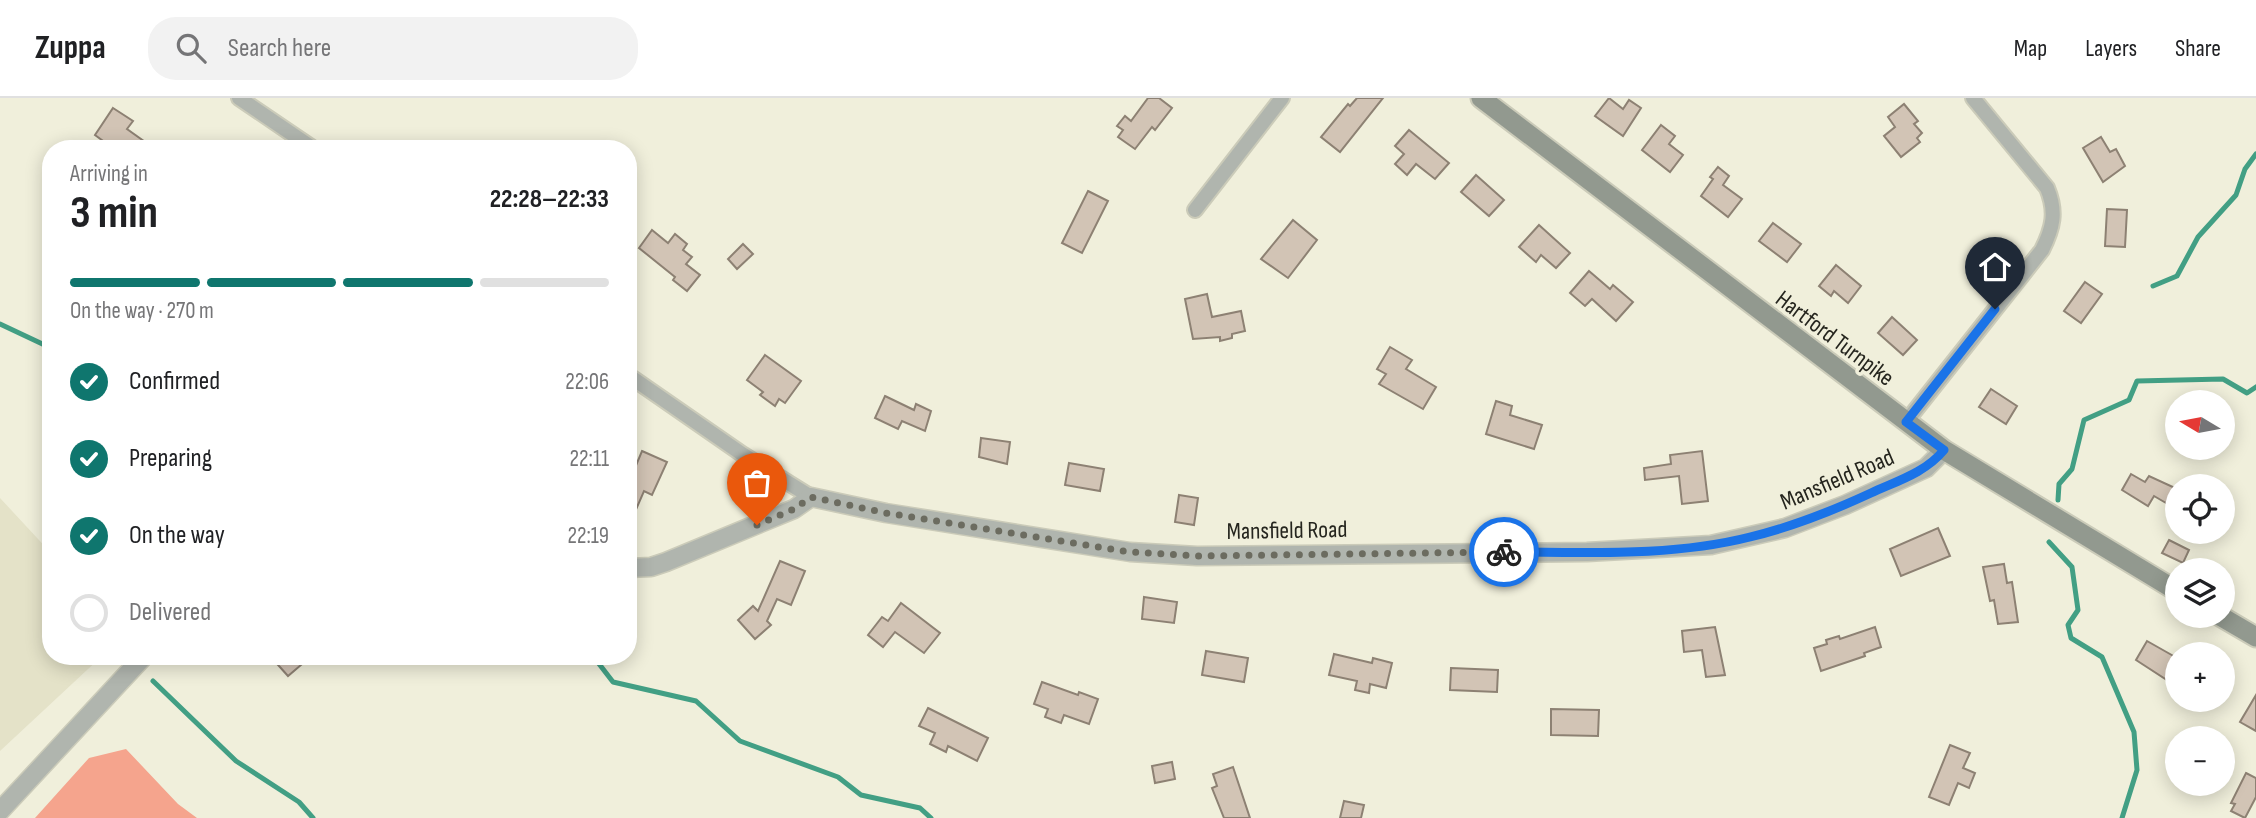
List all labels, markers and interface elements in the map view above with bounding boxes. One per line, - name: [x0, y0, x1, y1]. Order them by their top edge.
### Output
- search box: [148, 17, 638, 80]
- text: Zuppa: [35, 28, 106, 68]
- icon: search: [172, 29, 210, 67]
- text: Search here: [228, 33, 331, 64]
- text: Map: [2014, 34, 2047, 63]
- text: Layers: [2085, 34, 2137, 63]
- text: Share: [2175, 34, 2221, 63]
- text: Arriving in: [70, 160, 148, 188]
- text: 22:28–22:33: [490, 184, 609, 215]
- text: 3 min: [70, 186, 158, 241]
- pin: [1965, 237, 2025, 309]
- icon: home: [1976, 248, 2014, 286]
- street label: Hartford Turnpike: [1770, 284, 1900, 392]
- text: On the way · 270 m: [70, 297, 214, 325]
- icon: check: [70, 363, 108, 401]
- text: Confirmed: [129, 366, 220, 397]
- text: 22:06: [565, 368, 609, 396]
- north arrow: [2165, 390, 2235, 460]
- map controls: [2165, 390, 2235, 796]
- icon: check: [70, 440, 108, 478]
- text: Preparing: [129, 443, 212, 474]
- street label: Mansfield Road: [1776, 443, 1898, 516]
- text: 22:11: [570, 445, 609, 473]
- pin: [727, 453, 787, 525]
- icon: bag: [738, 464, 776, 502]
- button: locate: [2165, 474, 2235, 544]
- street label: Mansfield Road: [1226, 515, 1348, 546]
- icon: check: [70, 517, 108, 555]
- courier: [1469, 517, 1539, 587]
- text: On the way: [129, 520, 225, 551]
- text: 22:19: [567, 522, 609, 550]
- icon: bike: [1485, 533, 1523, 571]
- button: layers: [2165, 558, 2235, 628]
- text: Delivered: [129, 597, 211, 628]
- button: +: [2165, 642, 2235, 712]
- button: −: [2165, 726, 2235, 796]

